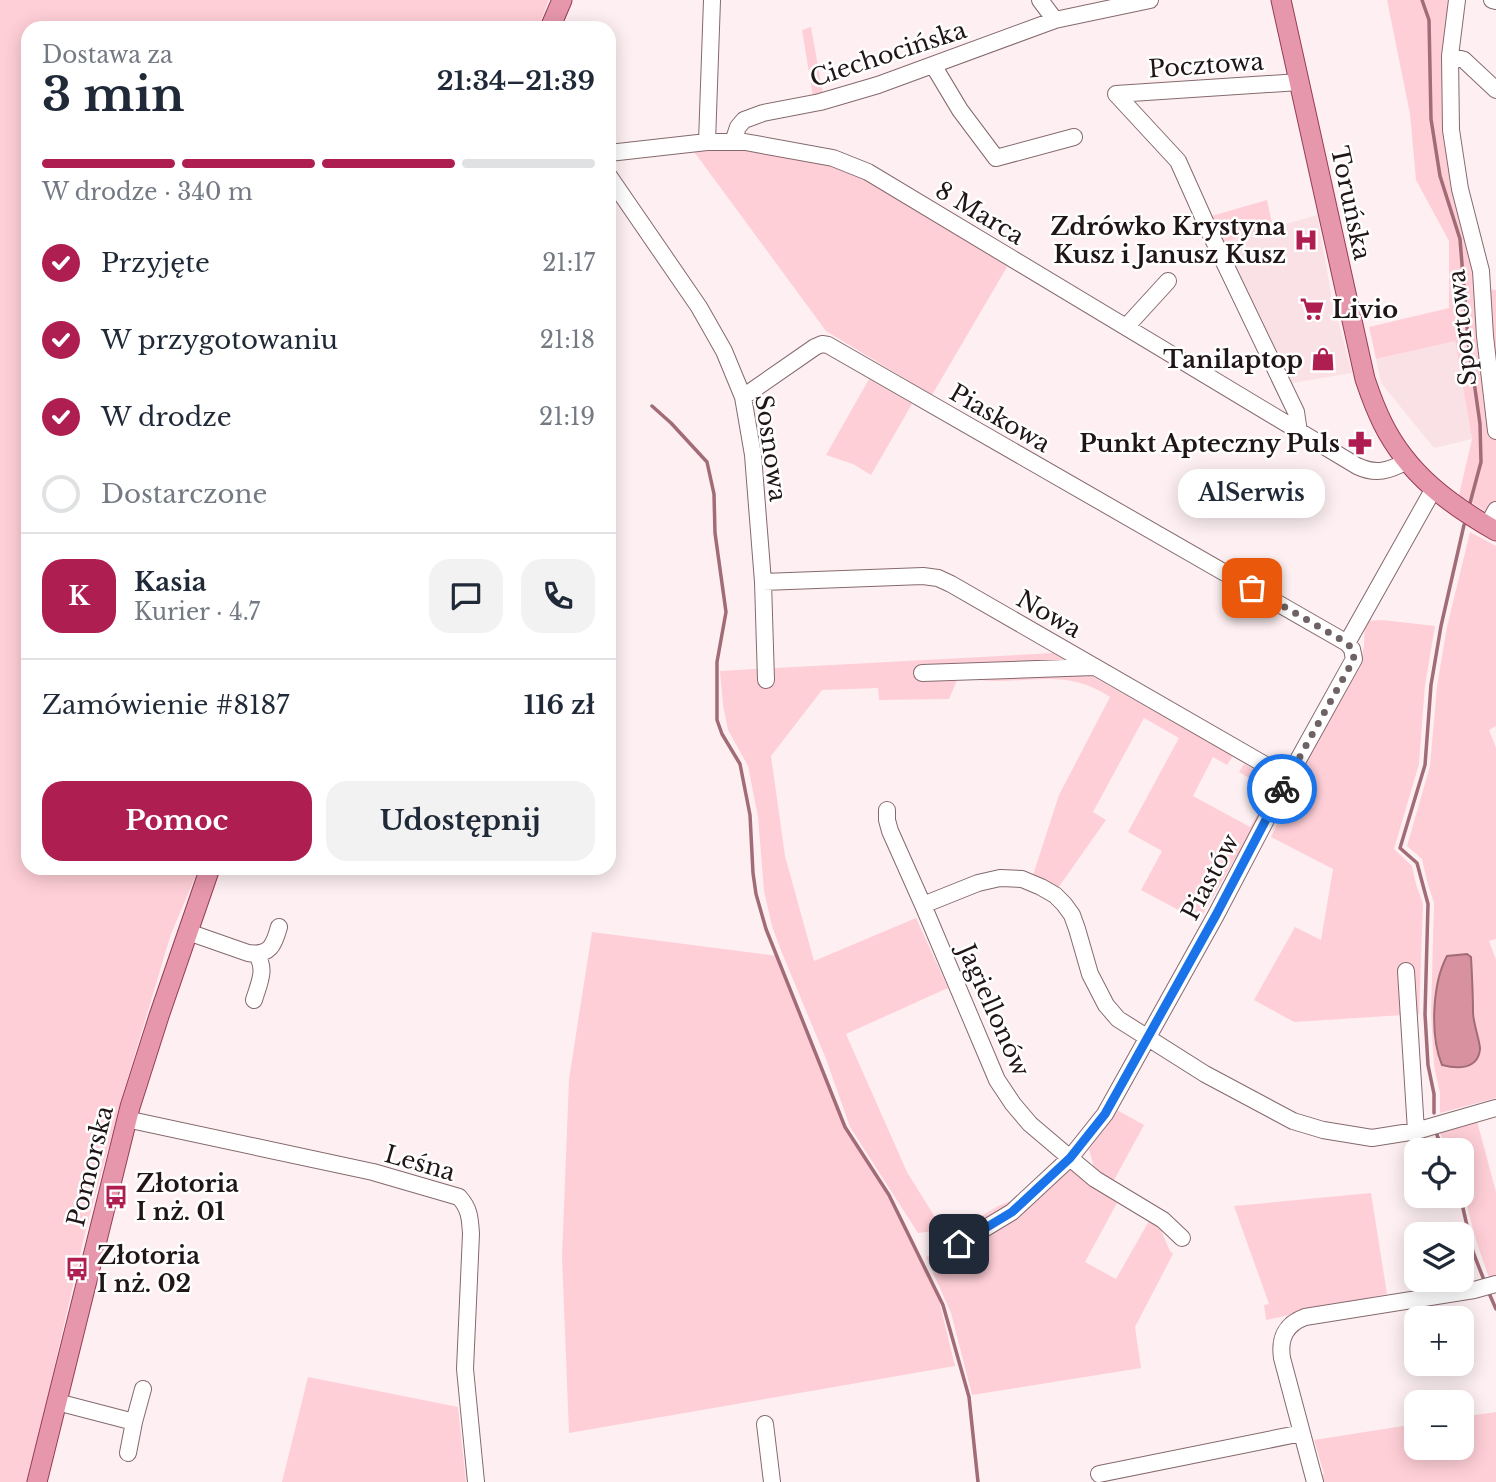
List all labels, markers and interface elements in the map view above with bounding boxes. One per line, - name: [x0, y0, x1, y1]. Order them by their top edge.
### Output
- street label: Ciechocińska: [806, 15, 971, 93]
- text: Dostawa za: [42, 41, 173, 69]
- street label: Pocztowa: [1147, 46, 1265, 83]
- text: 21:34–21:39: [437, 65, 595, 97]
- text: 3 min: [42, 66, 184, 123]
- street label: Toruńska: [1325, 144, 1377, 263]
- street label: 8 Marca: [930, 175, 1030, 251]
- text: W drodze · 340 m: [42, 178, 253, 206]
- place label: Zdrówko Krystyna Kusz i Janusz Kusz: [1050, 212, 1286, 269]
- hospital icon: Zdrówko Krystyna Kusz i Janusz Kusz: [1292, 226, 1320, 254]
- icon: check: [42, 244, 80, 282]
- text: Przyjęte: [101, 247, 210, 279]
- text: 21:17: [542, 249, 595, 277]
- street label: Sportowa: [1441, 268, 1483, 387]
- supermarket icon: Livio: [1298, 295, 1326, 323]
- place label: Livio: [1332, 295, 1398, 324]
- icon: check: [42, 321, 80, 359]
- text: W przygotowaniu: [101, 324, 338, 356]
- text: 21:18: [540, 326, 595, 354]
- place label: Tanilaptop: [1163, 345, 1303, 374]
- shop icon: Tanilaptop: [1309, 345, 1337, 373]
- street label: Piaskowa: [944, 378, 1056, 459]
- street label: Sosnowa: [749, 393, 793, 504]
- icon: check: [42, 398, 80, 436]
- text: W drodze: [101, 401, 232, 433]
- text: 21:19: [539, 403, 595, 431]
- place label: Punkt Apteczny Puls: [1079, 429, 1340, 458]
- pharmacy icon: Punkt Apteczny Puls: [1346, 429, 1374, 457]
- callout: AlSerwis: [1178, 469, 1326, 518]
- text: Dostarczone: [101, 478, 267, 510]
- text: AlSerwis: [1198, 479, 1305, 507]
- pin: [1222, 558, 1282, 618]
- button: chat: [429, 559, 503, 633]
- button: phone: [521, 559, 595, 633]
- text: Kasia: [134, 566, 207, 598]
- icon: bag: [1233, 569, 1271, 607]
- text: K: [68, 580, 90, 612]
- street label: Nowa: [1012, 584, 1087, 644]
- text: Kurier · 4.7: [134, 598, 260, 626]
- text: Zamówienie #8187: [42, 689, 289, 721]
- text: 116 zł: [524, 689, 595, 721]
- courier: [1247, 754, 1317, 824]
- icon: bike: [1263, 770, 1301, 808]
- button: Pomoc: [42, 781, 312, 861]
- button: Udostępnij: [326, 781, 595, 861]
- street label: Piastów: [1175, 828, 1245, 925]
- street label: Jagiellonów: [951, 937, 1036, 1081]
- street label: Pomorska: [61, 1102, 119, 1229]
- map controls: [1404, 1138, 1474, 1460]
- button: locate: [1404, 1138, 1474, 1208]
- street label: Leśna: [381, 1139, 459, 1187]
- place label: Złotoria I nż. 01: [136, 1169, 239, 1226]
- bus stop icon: Złotoria I nż. 01: [102, 1183, 130, 1211]
- pin: [929, 1214, 989, 1274]
- button: layers: [1404, 1222, 1474, 1292]
- icon: home: [940, 1225, 978, 1263]
- place label: Złotoria I nż. 02: [97, 1241, 200, 1298]
- bus stop icon: Złotoria I nż. 02: [63, 1255, 91, 1283]
- button: +: [1404, 1306, 1474, 1376]
- button: −: [1404, 1390, 1474, 1460]

